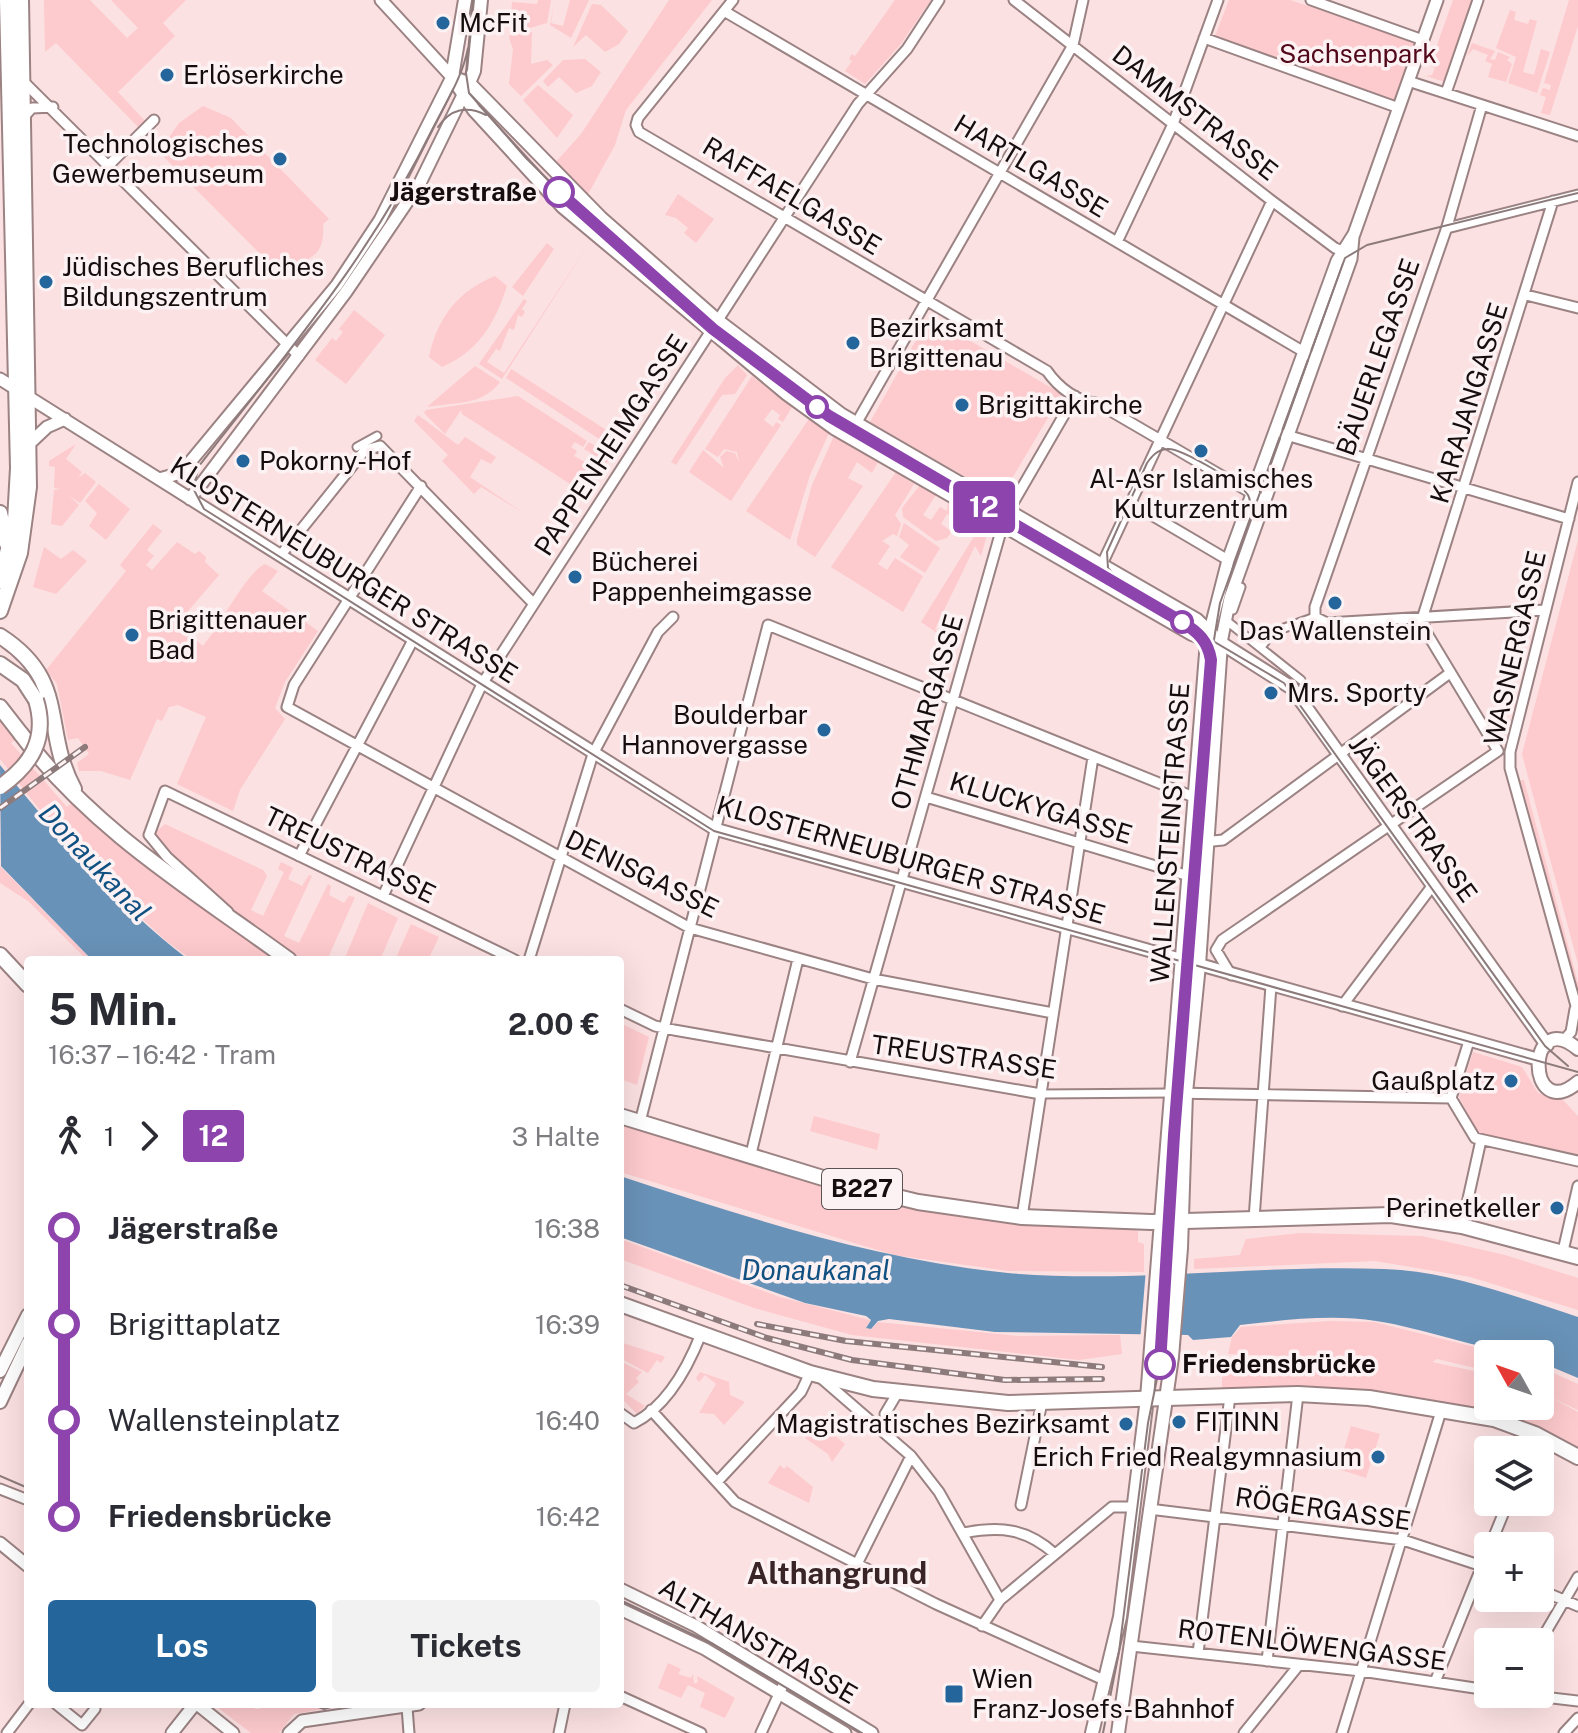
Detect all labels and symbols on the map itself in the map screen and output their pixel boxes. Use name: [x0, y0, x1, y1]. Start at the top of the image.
place label: McFit: [459, 7, 528, 38]
marker: McFit: [434, 14, 452, 32]
park label: Sachsenpark: [1279, 38, 1437, 69]
street label: DAMMSTRASSE: [1107, 39, 1284, 187]
place label: Erlöserkirche: [183, 59, 344, 90]
marker: Erlöserkirche: [158, 66, 176, 84]
street label: HARTLGASSE: [949, 107, 1114, 224]
place label: Technologisches Gewerbemuseum: [52, 128, 264, 189]
street label: RAFFAELGASSE: [697, 130, 887, 261]
marker: Technologisches Gewerbemuseum: [271, 150, 289, 168]
place label: Jägerstraße: [389, 176, 537, 207]
marker: Jägerstraße: [544, 177, 574, 207]
place label: Jüdisches Berufliches Bildungszentrum: [62, 251, 324, 312]
street label: BÄUERLEGASSE: [1329, 254, 1426, 459]
marker: Jüdisches Berufliches Bildungszentrum: [37, 273, 55, 291]
street label: KARAJANGASSE: [1423, 299, 1514, 507]
place label: Bezirksamt Brigittenau: [869, 312, 1004, 373]
street label: PAPPENHEIMGASSE: [527, 328, 694, 561]
marker: Bezirksamt Brigittenau: [844, 334, 862, 352]
place label: Brigittakirche: [978, 389, 1143, 420]
unlabelled marker: [806, 396, 828, 418]
marker: Brigittakirche: [953, 396, 971, 414]
marker: Al-Asr Islamisches Kulturzentrum: [1192, 442, 1210, 460]
place label: Pokorny-Hof: [259, 445, 411, 476]
street label: KLOSTERNEUBURGER STRASSE: [165, 450, 523, 689]
marker: Pokorny-Hof: [234, 452, 252, 470]
place label: Al-Asr Islamisches Kulturzentrum: [1089, 463, 1313, 524]
line badge: 12: [948, 481, 1020, 533]
place label: Bücherei Pappenheimgasse: [591, 546, 812, 607]
street label: WASNERGASSE: [1477, 548, 1552, 748]
marker: Bücherei Pappenheimgasse: [566, 568, 584, 586]
marker: Das Wallenstein: [1326, 594, 1344, 612]
place label: Brigittenauer Bad: [148, 604, 307, 665]
street label: OTHMARGASSE: [884, 611, 969, 813]
unlabelled marker: [1171, 611, 1193, 633]
place label: Das Wallenstein: [1239, 615, 1431, 646]
marker: Brigittenauer Bad: [123, 626, 141, 644]
place label: Mrs. Sporty: [1287, 677, 1427, 708]
street label: WALLENSTEINSTRASSE: [1144, 682, 1195, 984]
marker: Mrs. Sporty: [1262, 684, 1280, 702]
place label: Boulderbar Hannovergasse: [621, 699, 808, 760]
marker: Boulderbar Hannovergasse: [815, 721, 833, 739]
street label: JÄGERSTRASSE: [1343, 729, 1484, 908]
street label: KLUCKYGASSE: [946, 765, 1136, 850]
street label: KLOSTERNEUBURGER STRASSE: [713, 789, 1109, 930]
water label: Donaukanal: [33, 796, 158, 927]
street label: TREUSTRASSE: [260, 800, 441, 909]
street label: DENISGASSE: [561, 823, 724, 924]
street label: TREUSTRASSE: [870, 1028, 1059, 1085]
place label: Gaußplatz: [1371, 1065, 1495, 1096]
marker: Gaußplatz: [1502, 1072, 1520, 1090]
road number: B227: [822, 1169, 902, 1209]
place label: Perinetkeller: [1386, 1192, 1541, 1223]
marker: Perinetkeller: [1548, 1199, 1566, 1217]
water label: Donaukanal: [742, 1253, 890, 1286]
north arrow: [1474, 1340, 1554, 1420]
place label: Friedensbrücke: [1182, 1348, 1376, 1379]
marker: Friedensbrücke: [1145, 1349, 1175, 1379]
place label: FITINN: [1195, 1406, 1280, 1437]
place label: Magistratisches Bezirksamt: [776, 1408, 1110, 1439]
marker: FITINN: [1170, 1413, 1188, 1431]
marker: Magistratisches Bezirksamt: [1117, 1415, 1135, 1433]
place label: Erich Fried Realgymnasium: [1032, 1441, 1362, 1472]
marker: Erich Fried Realgymnasium: [1369, 1448, 1387, 1466]
street label: RÖGERGASSE: [1233, 1481, 1413, 1536]
district label: Althangrund: [747, 1555, 927, 1591]
street label: ALTHANSTRASSE: [654, 1571, 863, 1710]
street label: ROTENLÖWENGASSE: [1176, 1613, 1448, 1676]
place label: Wien Franz-Josefs-Bahnhof: [972, 1663, 1235, 1724]
marker: Wien Franz-Josefs-Bahnhof: [943, 1683, 965, 1705]

